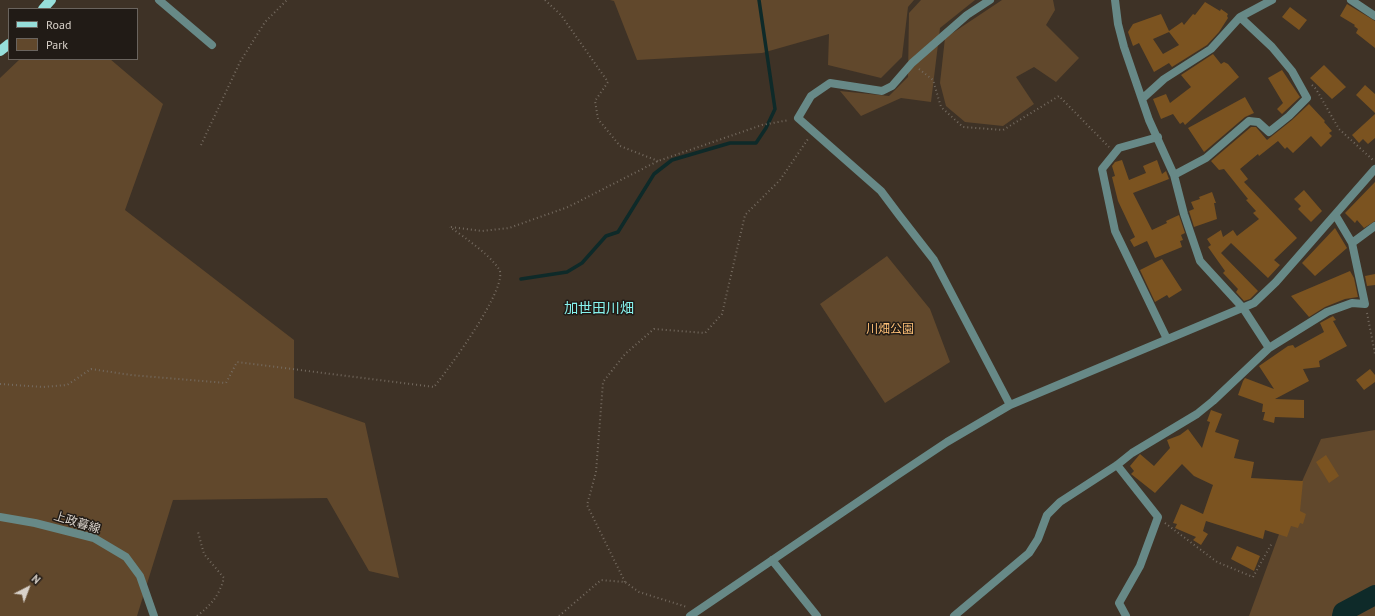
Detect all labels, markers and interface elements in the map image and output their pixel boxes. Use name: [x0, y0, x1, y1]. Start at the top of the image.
legend: [8, 8, 138, 60]
text: Road: [46, 17, 71, 32]
text: Park: [46, 37, 68, 52]
district label: 加世田川畑: [564, 301, 634, 317]
park label: 川畑公園: [866, 323, 914, 337]
street label: 上政暮線: [52, 509, 102, 537]
north arrow: [8, 568, 48, 608]
text: N: [29, 571, 43, 587]

